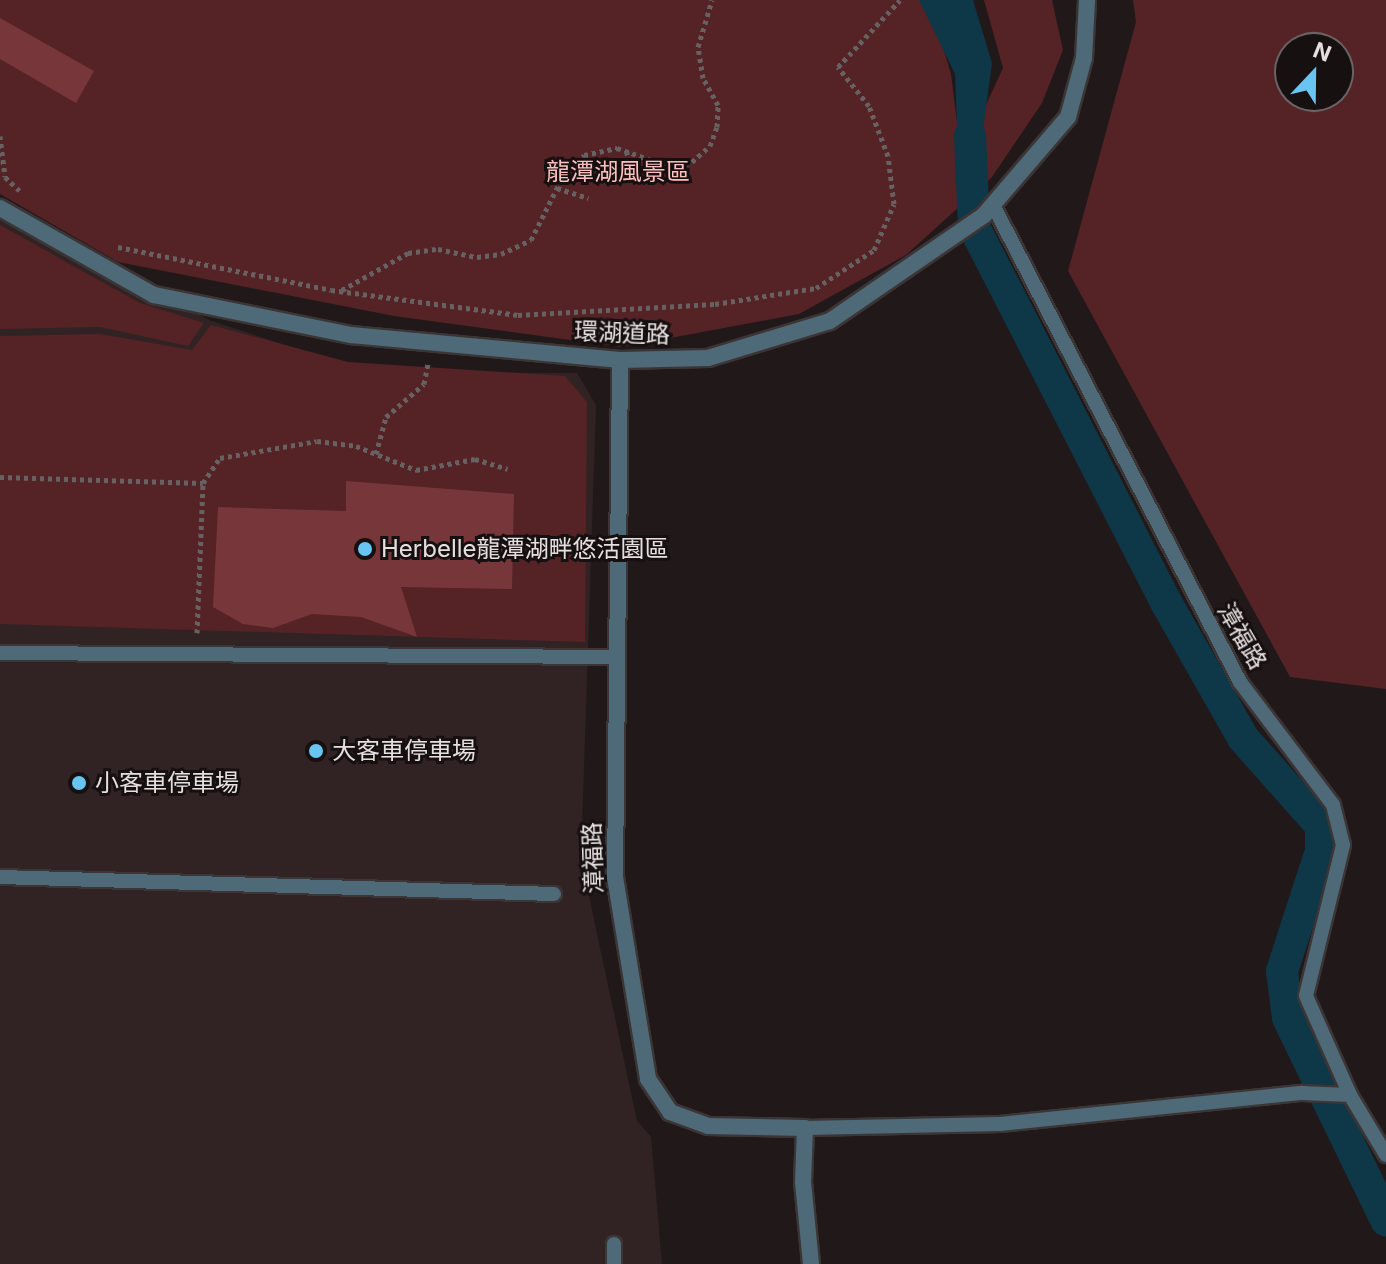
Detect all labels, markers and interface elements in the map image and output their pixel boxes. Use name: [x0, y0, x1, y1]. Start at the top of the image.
north arrow: [1274, 32, 1354, 112]
text: N: [1310, 36, 1335, 67]
park label: 龍潭湖風景區: [546, 158, 690, 186]
street label: 環湖道路: [574, 317, 670, 349]
place label: Herbelle龍潭湖畔悠活園區: [381, 535, 669, 563]
marker: Herbelle龍潭湖畔悠活園區: [356, 540, 374, 558]
street label: 漳福路: [1212, 598, 1272, 674]
place label: 大客車停車場: [332, 737, 476, 765]
marker: 大客車停車場: [307, 742, 325, 760]
place label: 小客車停車場: [95, 769, 239, 797]
marker: 小客車停車場: [70, 774, 88, 792]
street label: 漳福路: [577, 822, 609, 894]

